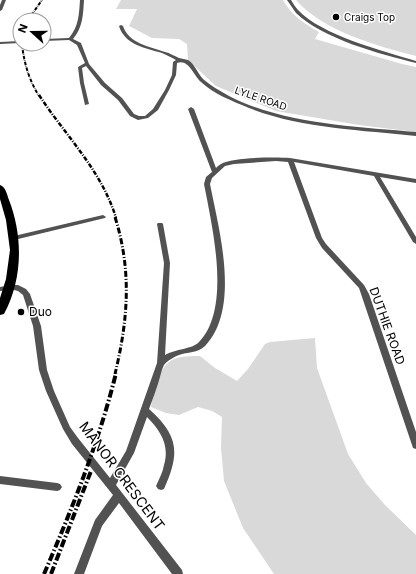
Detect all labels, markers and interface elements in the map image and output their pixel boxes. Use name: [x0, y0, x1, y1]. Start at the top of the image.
place label: Craigs Top: [344, 11, 395, 23]
north arrow: [12, 12, 52, 52]
marker: Craigs Top: [331, 12, 341, 22]
text: N: [15, 22, 31, 35]
street label: LYLE ROAD: [233, 83, 289, 113]
street label: DUTHIE ROAD: [366, 285, 408, 367]
place label: Duo: [29, 304, 52, 319]
marker: Duo: [16, 307, 26, 317]
street label: MANOR CRESCENT: [76, 418, 169, 533]

